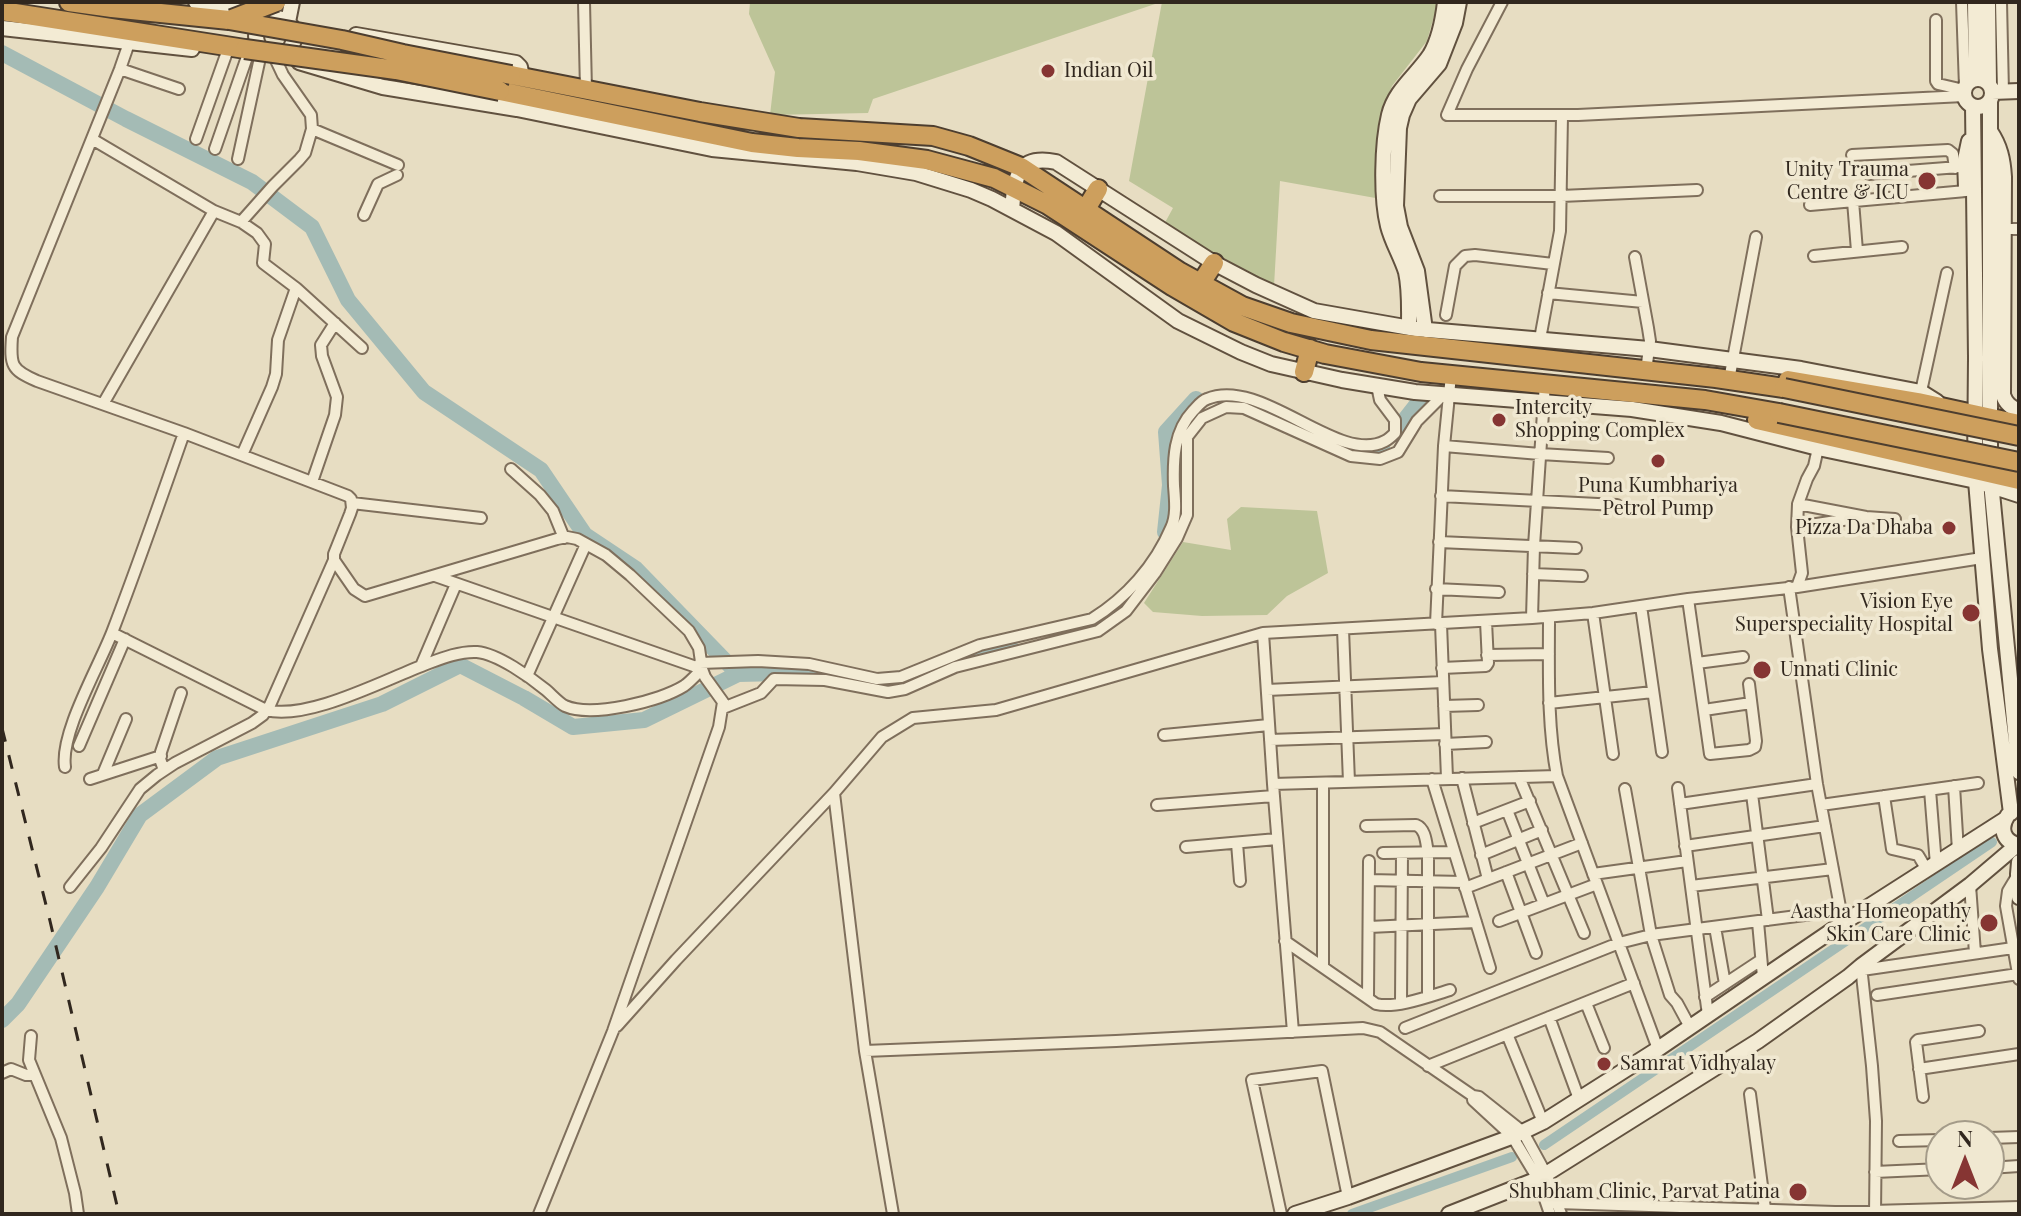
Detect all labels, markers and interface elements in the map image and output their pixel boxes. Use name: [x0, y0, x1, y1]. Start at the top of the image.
place label: Indian Oil: [1064, 59, 1153, 83]
marker: Indian Oil: [1039, 62, 1057, 80]
place label: Unity Trauma Centre & ICU: [1785, 158, 1909, 205]
marker: Unity Trauma Centre & ICU: [1916, 170, 1938, 192]
place label: Intercity Shopping Complex: [1515, 396, 1685, 443]
marker: Intercity Shopping Complex: [1490, 411, 1508, 429]
marker: Puna Kumbhariya Petrol Pump: [1649, 452, 1667, 470]
place label: Puna Kumbhariya Petrol Pump: [1578, 474, 1738, 521]
place label: Pizza Da Dhaba: [1795, 516, 1933, 540]
marker: Pizza Da Dhaba: [1940, 519, 1958, 537]
place label: Vision Eye Superspeciality Hospital: [1735, 590, 1953, 637]
marker: Vision Eye Superspeciality Hospital: [1960, 602, 1982, 624]
place label: Unnati Clinic: [1780, 658, 1898, 682]
marker: Unnati Clinic: [1751, 659, 1773, 681]
place label: Aastha Homeopathy Skin Care Clinic: [1791, 900, 1971, 947]
marker: Aastha Homeopathy Skin Care Clinic: [1978, 912, 2000, 934]
place label: Samrat Vidhyalay: [1620, 1052, 1776, 1076]
marker: Samrat Vidhyalay: [1595, 1055, 1613, 1073]
north arrow: [1925, 1120, 2005, 1200]
text: N: [1957, 1123, 1973, 1153]
place label: Shubham Clinic, Parvat Patina: [1509, 1180, 1780, 1204]
marker: Shubham Clinic, Parvat Patina: [1787, 1181, 1809, 1203]

